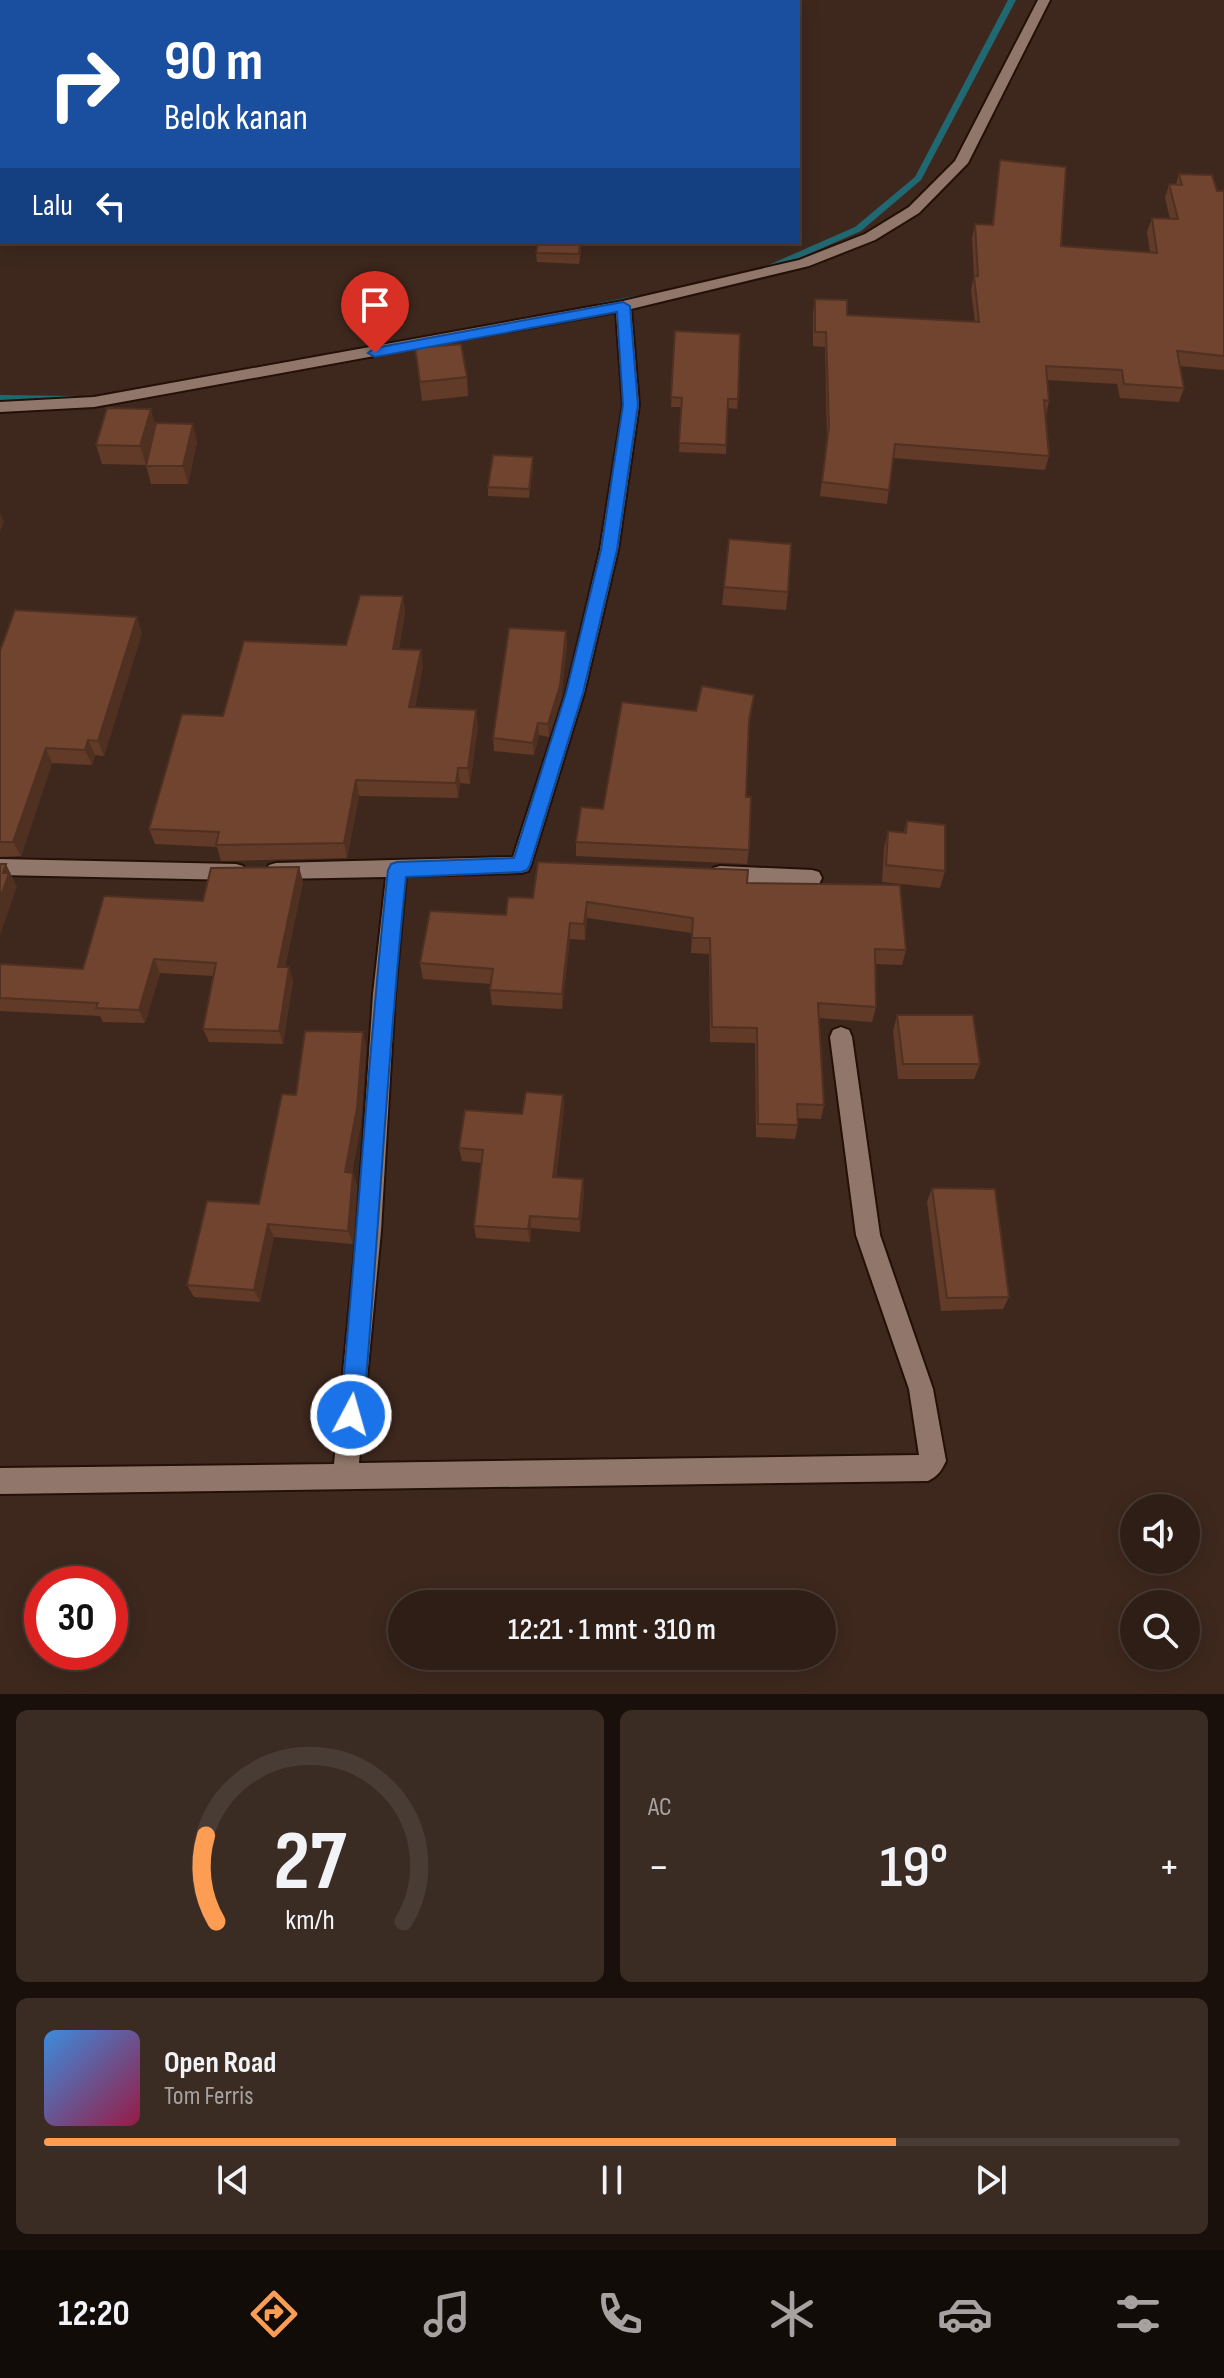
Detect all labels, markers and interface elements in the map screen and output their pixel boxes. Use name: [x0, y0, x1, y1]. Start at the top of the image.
text: 90 m: [164, 29, 263, 96]
icon: right: [32, 32, 136, 136]
text: Belok kanan: [164, 97, 308, 140]
icon: left: [89, 184, 133, 228]
text: Lalu: [32, 188, 73, 224]
pin: [341, 271, 409, 353]
icon: arrive: [353, 283, 397, 327]
position arrow: [309, 1373, 393, 1457]
map controls: [1120, 1494, 1200, 1670]
button: sound: [1120, 1494, 1200, 1574]
speed limit sign: 30: [24, 1566, 128, 1670]
button: search: [1120, 1590, 1200, 1670]
text: 12:21 · 1 mnt · 310 m: [508, 1612, 716, 1648]
text: AC: [648, 1792, 672, 1823]
text: 27: [274, 1813, 347, 1913]
text: 19°: [880, 1832, 948, 1904]
text: −: [648, 1841, 670, 1894]
text: +: [1158, 1841, 1180, 1894]
text: km/h: [285, 1903, 335, 1938]
text: Open Road: [164, 2045, 276, 2081]
text: Tom Ferris: [164, 2081, 254, 2112]
icon: previous: [211, 2158, 255, 2202]
icon: pause: [590, 2158, 634, 2202]
icon: next: [969, 2158, 1013, 2202]
icon: directions: [246, 2286, 302, 2342]
icon: music: [419, 2286, 475, 2342]
icon: phone: [592, 2286, 648, 2342]
icon: climate: [764, 2286, 820, 2342]
icon: car: [937, 2286, 993, 2342]
icon: filters: [1110, 2286, 1166, 2342]
text: 12:20: [58, 2293, 130, 2336]

